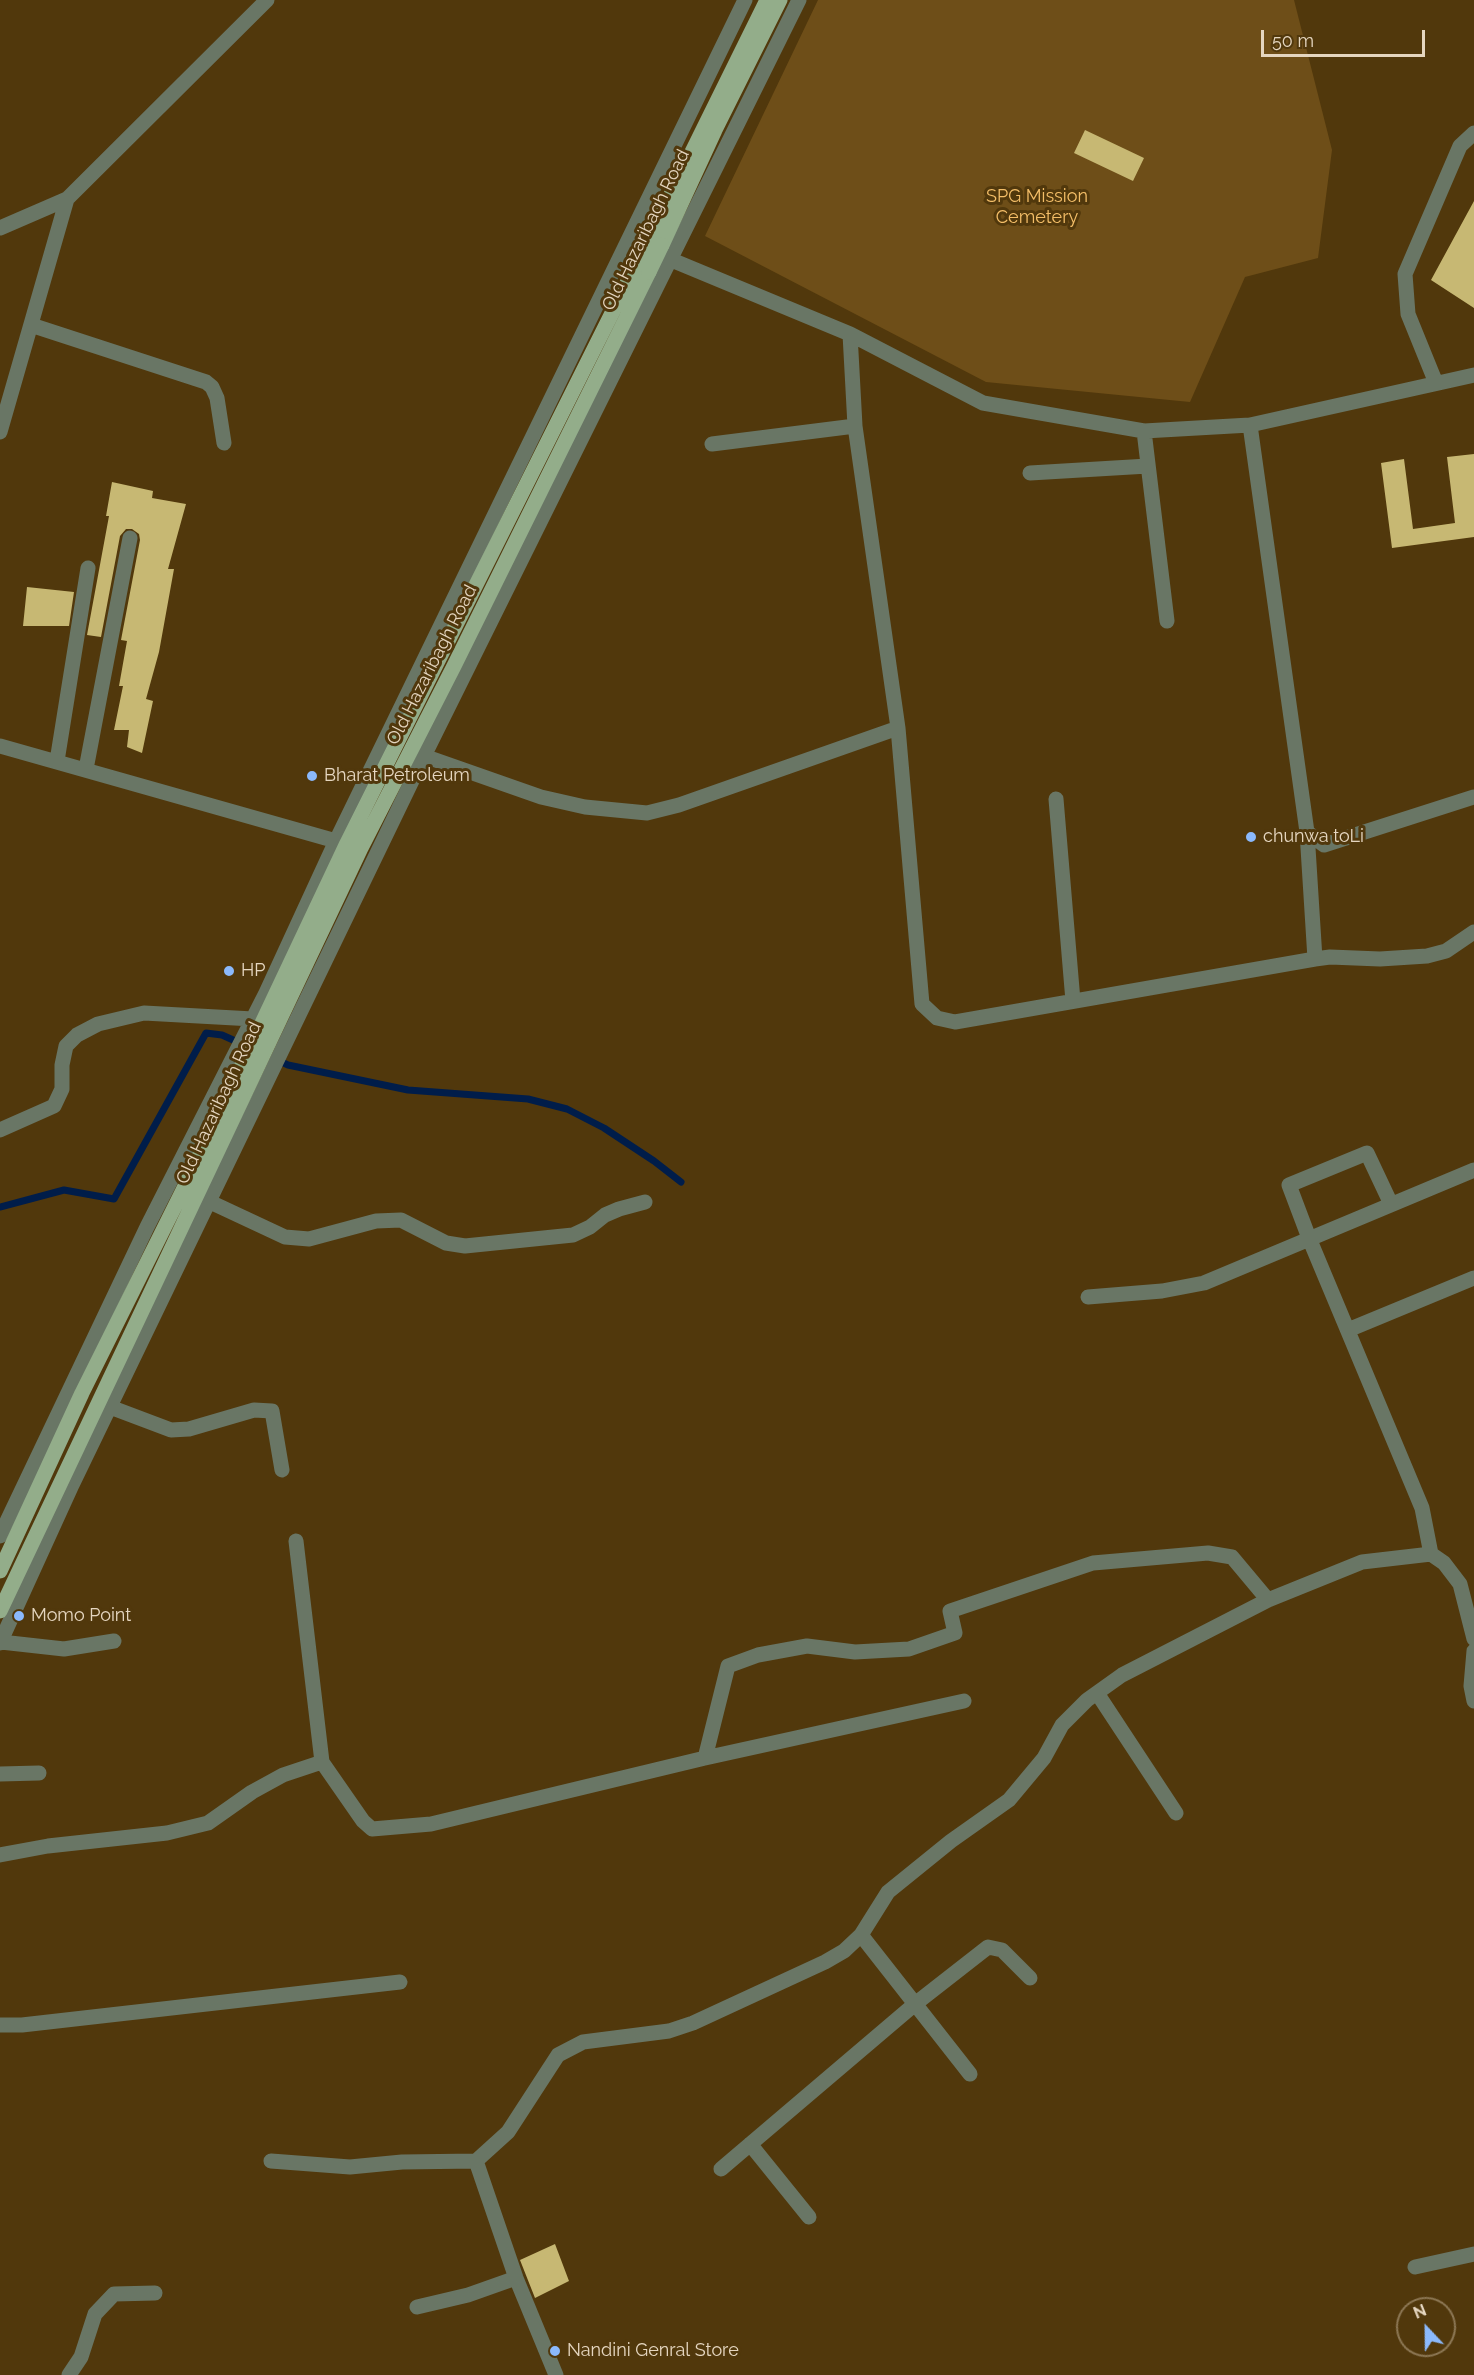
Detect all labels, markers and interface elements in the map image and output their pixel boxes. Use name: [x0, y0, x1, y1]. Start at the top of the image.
scale bar: [1264, 18, 1428, 56]
text: 50 m: [1272, 30, 1314, 51]
street label: Old Hazaribagh Road: [598, 146, 694, 314]
park label: SPG Mission Cemetery: [986, 186, 1088, 228]
street label: Old Hazaribagh Road: [382, 582, 482, 748]
place label: Bharat Petroleum: [324, 765, 470, 787]
marker: Bharat Petroleum: [305, 769, 319, 783]
place label: chunwa toLi: [1263, 826, 1364, 848]
marker: chunwa toLi: [1244, 830, 1258, 844]
place label: HP: [241, 960, 265, 982]
marker: HP: [222, 964, 236, 978]
street label: Old Hazaribagh Road: [172, 1018, 266, 1188]
place label: Momo Point: [31, 1605, 131, 1627]
marker: Momo Point: [12, 1609, 26, 1623]
north arrow: [1396, 2297, 1456, 2357]
text: N: [1411, 2301, 1429, 2323]
place label: Nandini Genral Store: [567, 2340, 739, 2362]
marker: Nandini Genral Store: [548, 2344, 562, 2358]

